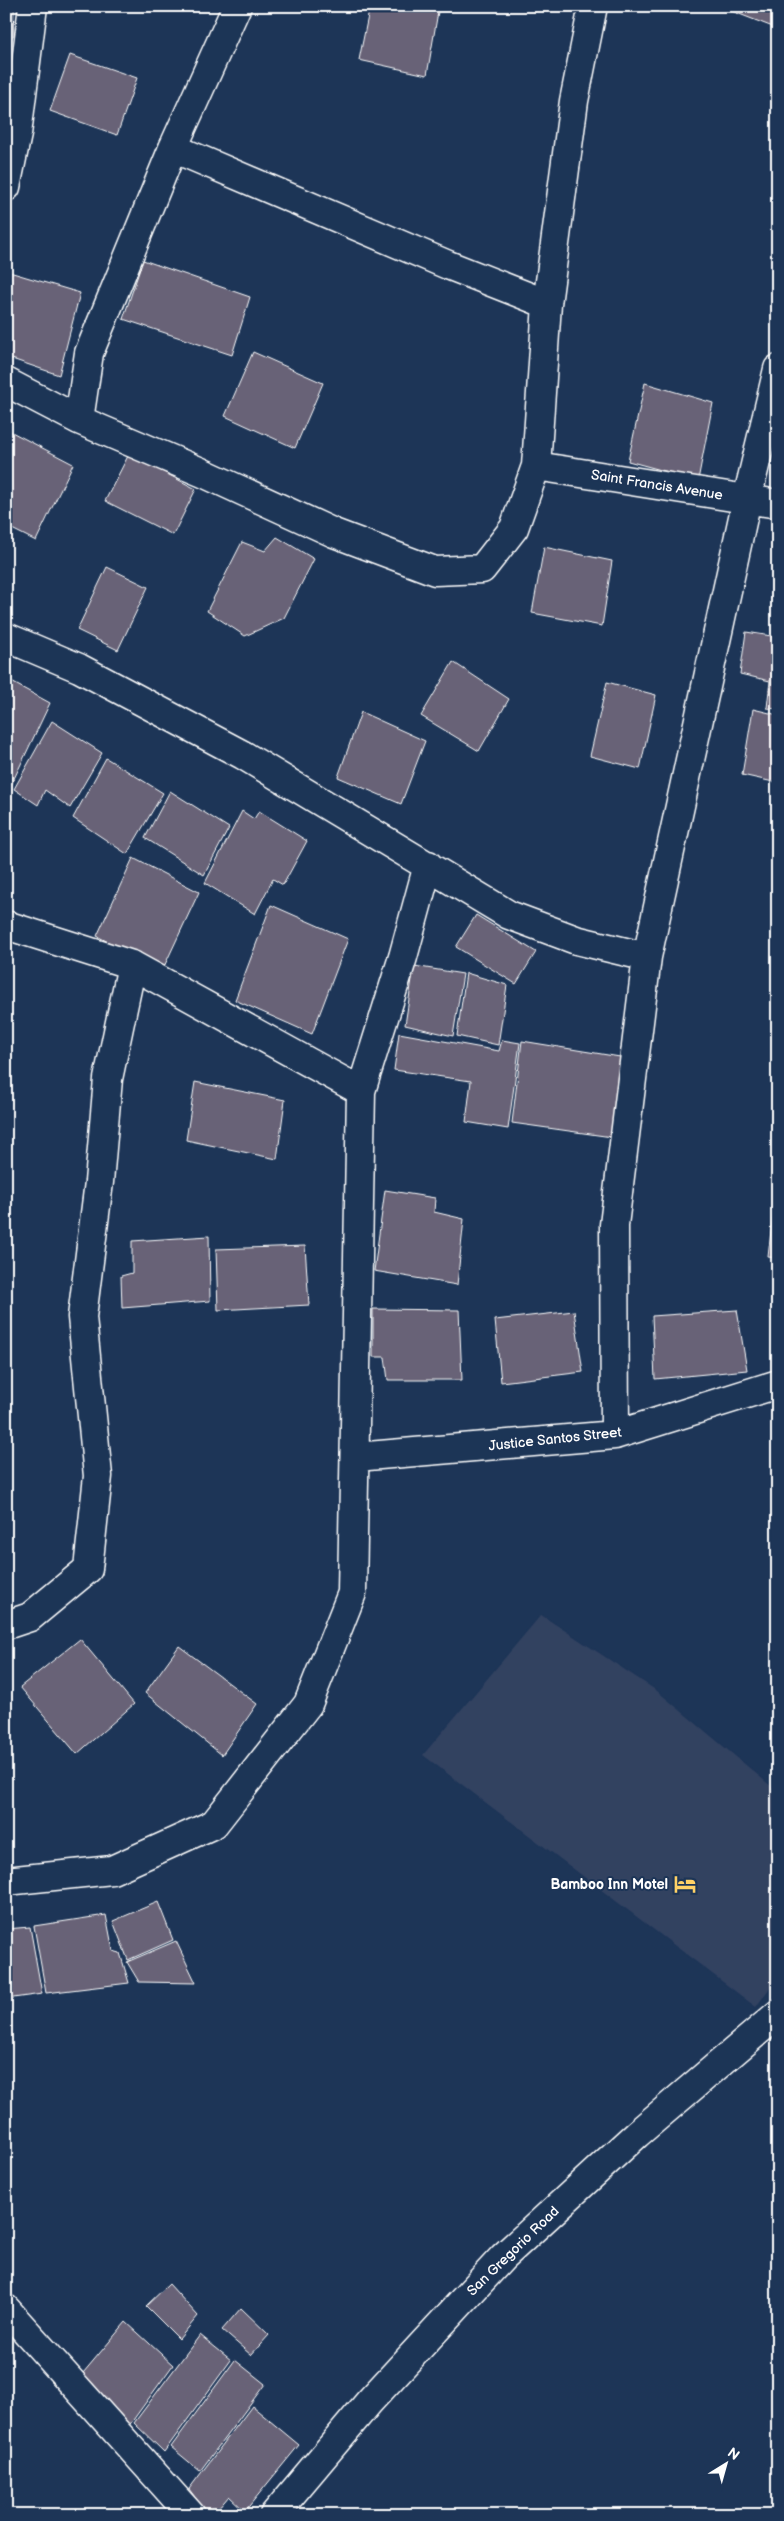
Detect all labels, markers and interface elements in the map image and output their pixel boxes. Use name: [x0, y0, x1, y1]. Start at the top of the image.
street label: Saint Francis Avenue: [590, 466, 724, 504]
street label: Justice Santos Street: [488, 1423, 623, 1454]
hotel icon: Bamboo Inn Motel: [672, 1871, 698, 1897]
place label: Bamboo Inn Motel: [550, 1876, 668, 1893]
street label: San Gregorio Road: [463, 2203, 563, 2299]
north arrow: [702, 2438, 752, 2488]
text: N: [724, 2444, 743, 2464]

